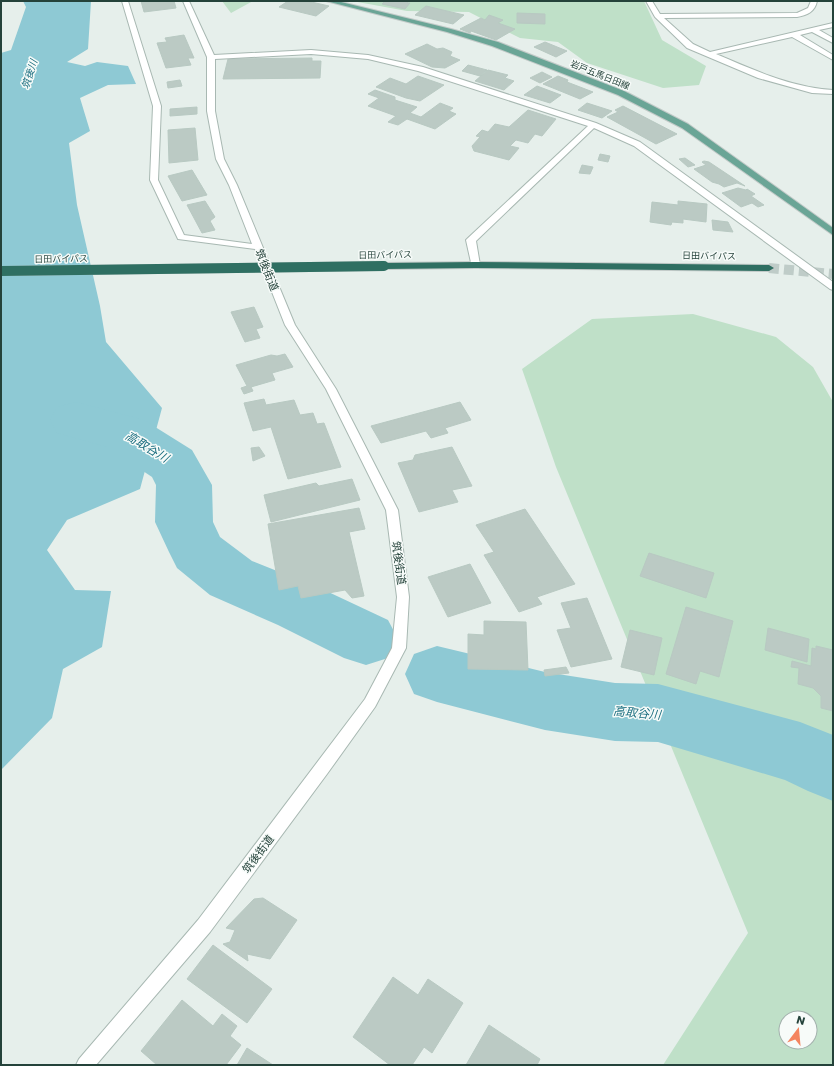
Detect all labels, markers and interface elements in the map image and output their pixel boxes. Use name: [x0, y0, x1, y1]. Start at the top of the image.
water label: 筑後川: [18, 57, 42, 91]
street label: 岩戸五馬日田線: [569, 58, 632, 93]
street label: 筑後街道: [251, 247, 283, 293]
street label: 日田バイパス: [358, 249, 412, 261]
street label: 日田バイパス: [682, 250, 736, 262]
street label: 日田バイパス: [34, 253, 88, 265]
water label: 高取谷川: [122, 427, 174, 467]
street label: 筑後街道: [388, 540, 410, 586]
water label: 高取谷川: [612, 702, 664, 723]
street label: 筑後街道: [238, 832, 278, 876]
north arrow: [778, 1010, 818, 1050]
text: N: [795, 1012, 807, 1029]

